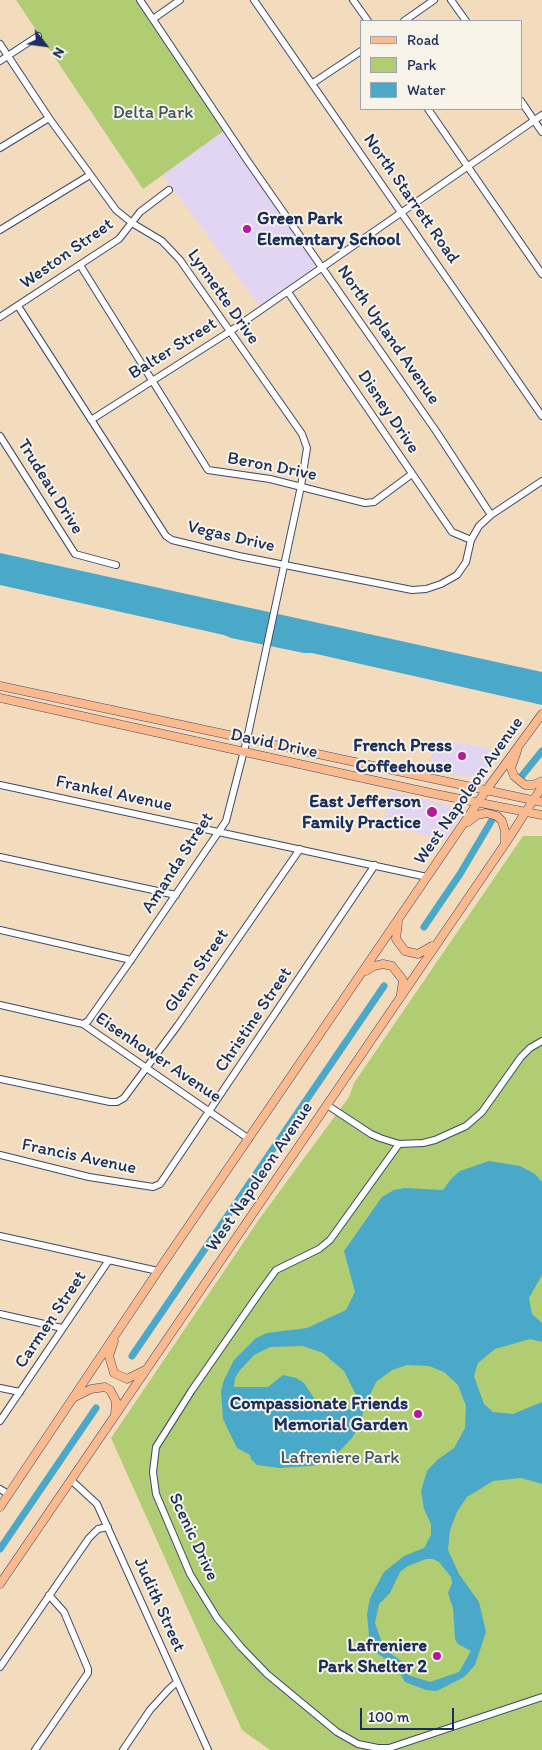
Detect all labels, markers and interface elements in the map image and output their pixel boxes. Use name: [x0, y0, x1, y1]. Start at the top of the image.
north arrow: [20, 20, 70, 70]
legend: [360, 20, 522, 110]
text: Road: [407, 31, 439, 49]
text: N: [49, 44, 68, 61]
text: Park: [407, 56, 437, 74]
text: Water: [407, 81, 445, 99]
park label: Delta Park: [113, 102, 193, 124]
street label: North Starrett Road: [358, 130, 464, 268]
place label: Green Park Elementary School: [257, 208, 401, 250]
street label: Weston Street: [16, 214, 118, 294]
marker: Green Park Elementary School: [241, 223, 253, 235]
street label: Lynnette Drive: [182, 245, 264, 349]
street label: North Upland Avenue: [332, 261, 444, 409]
street label: Balter Street: [125, 313, 221, 385]
street label: Disney Drive: [352, 366, 424, 458]
street label: Trudeau Drive: [12, 435, 88, 539]
street label: Beron Drive: [225, 448, 319, 486]
street label: Vegas Drive: [185, 516, 277, 558]
street label: West Napoleon Avenue: [410, 713, 528, 869]
street label: David Drive: [229, 724, 319, 764]
place label: French Press Coffeehouse: [353, 735, 452, 778]
marker: French Press Coffeehouse: [456, 750, 468, 762]
street label: Frankel Avenue: [54, 771, 174, 817]
place label: East Jefferson Family Practice: [302, 791, 421, 834]
marker: East Jefferson Family Practice: [425, 805, 439, 819]
street label: Amanda Street: [137, 809, 219, 917]
street label: Glenn Street: [160, 925, 234, 1017]
street label: Christine Street: [211, 963, 297, 1077]
street label: Eisenhower Avenue: [91, 1008, 225, 1108]
street label: West Napoleon Avenue: [202, 1098, 318, 1256]
street label: Francis Avenue: [20, 1134, 138, 1180]
street label: Carmen Street: [10, 1267, 92, 1373]
place label: Compassionate Friends Memorial Garden: [230, 1393, 408, 1436]
marker: Compassionate Friends Memorial Garden: [412, 1408, 424, 1420]
park label: Lafreniere Park: [281, 1447, 399, 1469]
street label: Scenic Drive: [163, 1490, 223, 1584]
street label: Judith Street: [129, 1554, 189, 1656]
place label: Lafreniere Park Shelter 2: [318, 1635, 427, 1678]
marker: Lafreniere Park Shelter 2: [431, 1650, 443, 1662]
scale bar: [362, 1698, 456, 1730]
text: 100 m: [368, 1708, 409, 1726]

